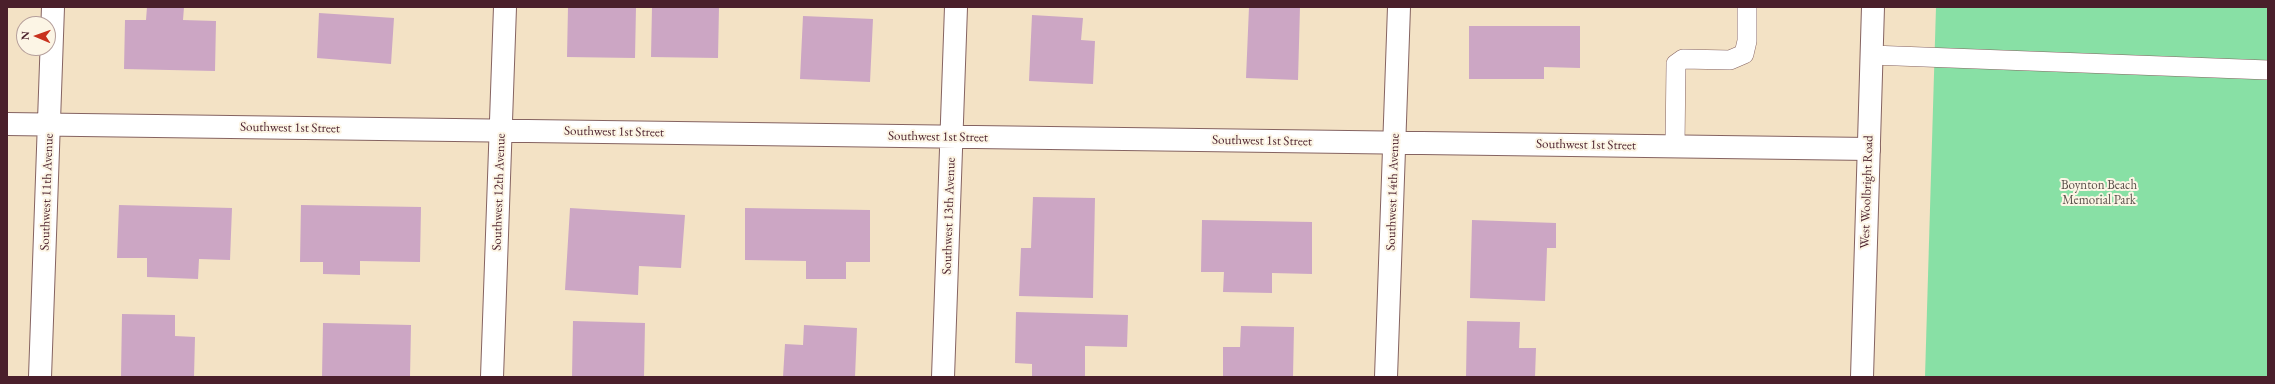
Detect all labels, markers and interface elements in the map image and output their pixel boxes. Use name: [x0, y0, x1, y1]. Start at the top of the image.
north arrow: [16, 16, 56, 56]
text: N: [18, 31, 32, 40]
street label: Southwest 1st Street: [240, 119, 340, 137]
street label: Southwest 1st Street: [564, 123, 664, 141]
street label: Southwest 1st Street: [888, 128, 988, 146]
street label: Southwest 1st Street: [1212, 132, 1312, 150]
street label: Southwest 11th Avenue: [37, 133, 57, 251]
street label: Southwest 12th Avenue: [489, 133, 509, 251]
street label: Southwest 14th Avenue: [1383, 133, 1403, 251]
street label: West Woolbright Road: [1857, 135, 1877, 249]
street label: Southwest 1st Street: [1536, 136, 1636, 154]
street label: Southwest 13th Avenue: [939, 157, 959, 275]
park label: Boynton Beach Memorial Park: [2061, 177, 2137, 208]

